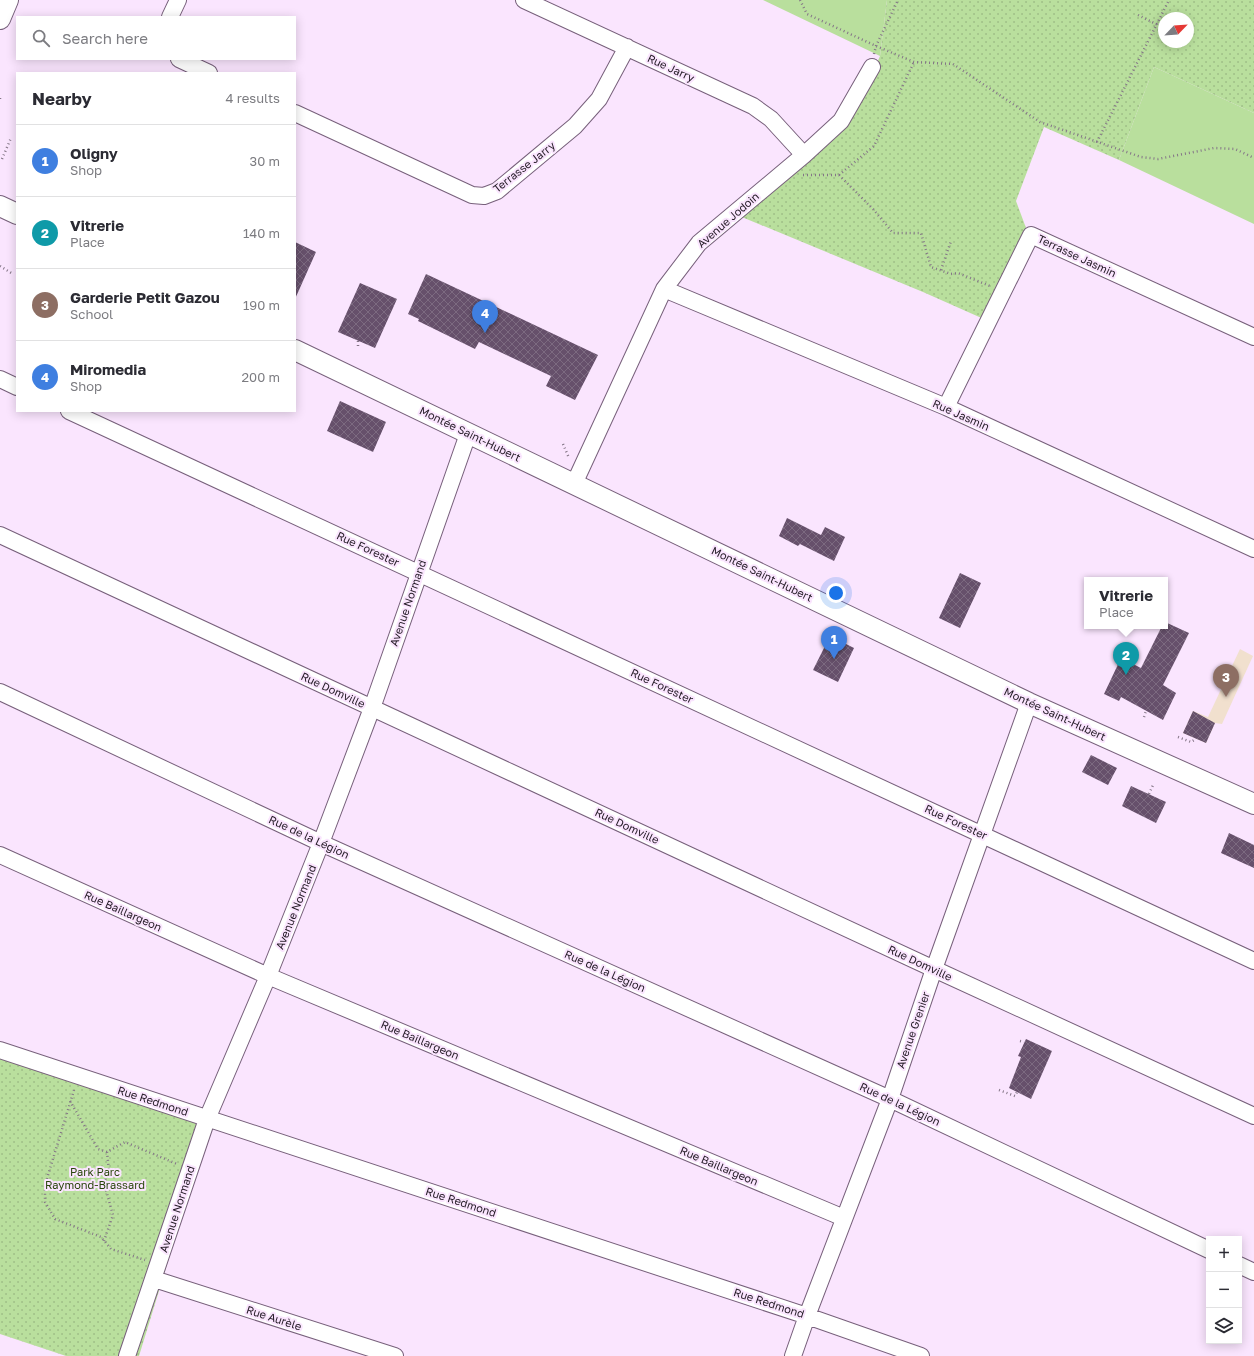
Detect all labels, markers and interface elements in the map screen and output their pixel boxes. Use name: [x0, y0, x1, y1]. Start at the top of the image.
north arrow: [1158, 12, 1194, 48]
search box: [16, 16, 296, 60]
icon: search: [30, 27, 52, 49]
text: Search here: [62, 29, 148, 47]
street label: Rue Jarry: [646, 51, 697, 84]
text: Nearby: [32, 88, 92, 109]
text: 4 results: [226, 90, 280, 106]
street label: Terrasse Jarry: [490, 138, 557, 195]
text: Oligny: [70, 144, 118, 162]
text: 1: [42, 153, 48, 169]
text: 30 m: [250, 153, 280, 169]
text: Shop: [70, 162, 102, 178]
street label: Avenue Jodoin: [694, 189, 761, 250]
text: Vitrerie: [70, 216, 124, 234]
text: 2: [41, 225, 49, 241]
text: 140 m: [243, 225, 280, 241]
street label: Terrasse Jasmin: [1036, 232, 1119, 279]
text: Place: [70, 234, 105, 250]
text: Garderie Petit Gazou: [70, 288, 220, 306]
text: 3: [41, 297, 49, 313]
text: 190 m: [243, 297, 280, 313]
pin: 4: [472, 300, 498, 333]
text: School: [70, 306, 113, 322]
text: Miromedia: [70, 360, 146, 378]
text: 4: [41, 369, 49, 385]
text: 200 m: [242, 369, 280, 385]
text: Shop: [70, 378, 102, 394]
street label: Rue Jasmin: [931, 396, 992, 433]
street label: Montée Saint-Hubert: [418, 403, 523, 464]
street label: Rue Forester: [335, 528, 402, 569]
street label: Montée Saint-Hubert: [710, 543, 815, 604]
street label: Avenue Normand: [387, 558, 428, 648]
popup: [1084, 577, 1168, 629]
your location: [826, 583, 846, 603]
text: Vitrerie: [1099, 586, 1153, 604]
text: Place: [1099, 604, 1134, 620]
pin: 1: [821, 626, 847, 659]
pin: 2: [1113, 642, 1139, 675]
pin: 3: [1213, 664, 1239, 697]
street label: Rue Forester: [629, 665, 696, 706]
street label: Rue Domville: [299, 669, 367, 710]
street label: Montée Saint-Hubert: [1002, 684, 1108, 743]
street label: Rue Forester: [923, 801, 990, 842]
street label: Rue Domville: [593, 805, 661, 846]
street label: Rue de la Légion: [267, 812, 351, 861]
street label: Avenue Normand: [273, 863, 318, 951]
street label: Rue Baillargeon: [82, 888, 164, 933]
street label: Rue Domville: [886, 942, 954, 983]
street label: Rue de la Légion: [563, 947, 648, 994]
street label: Avenue Grenier: [893, 989, 932, 1070]
street label: Rue Baillargeon: [379, 1017, 461, 1062]
street label: Rue de la Légion: [858, 1079, 942, 1128]
street label: Rue Redmond: [116, 1083, 190, 1118]
street label: Rue Baillargeon: [678, 1143, 760, 1188]
street label: Avenue Normand: [156, 1164, 197, 1254]
park label: Park Parc Raymond-Brassard: [45, 1165, 145, 1191]
street label: Rue Redmond: [424, 1184, 498, 1219]
map controls: [1206, 1236, 1242, 1344]
button: +: [1206, 1236, 1242, 1272]
button: −: [1206, 1272, 1242, 1308]
street label: Rue Redmond: [732, 1285, 806, 1320]
street label: Rue Aurèle: [245, 1303, 303, 1333]
button: layers: [1206, 1308, 1242, 1344]

